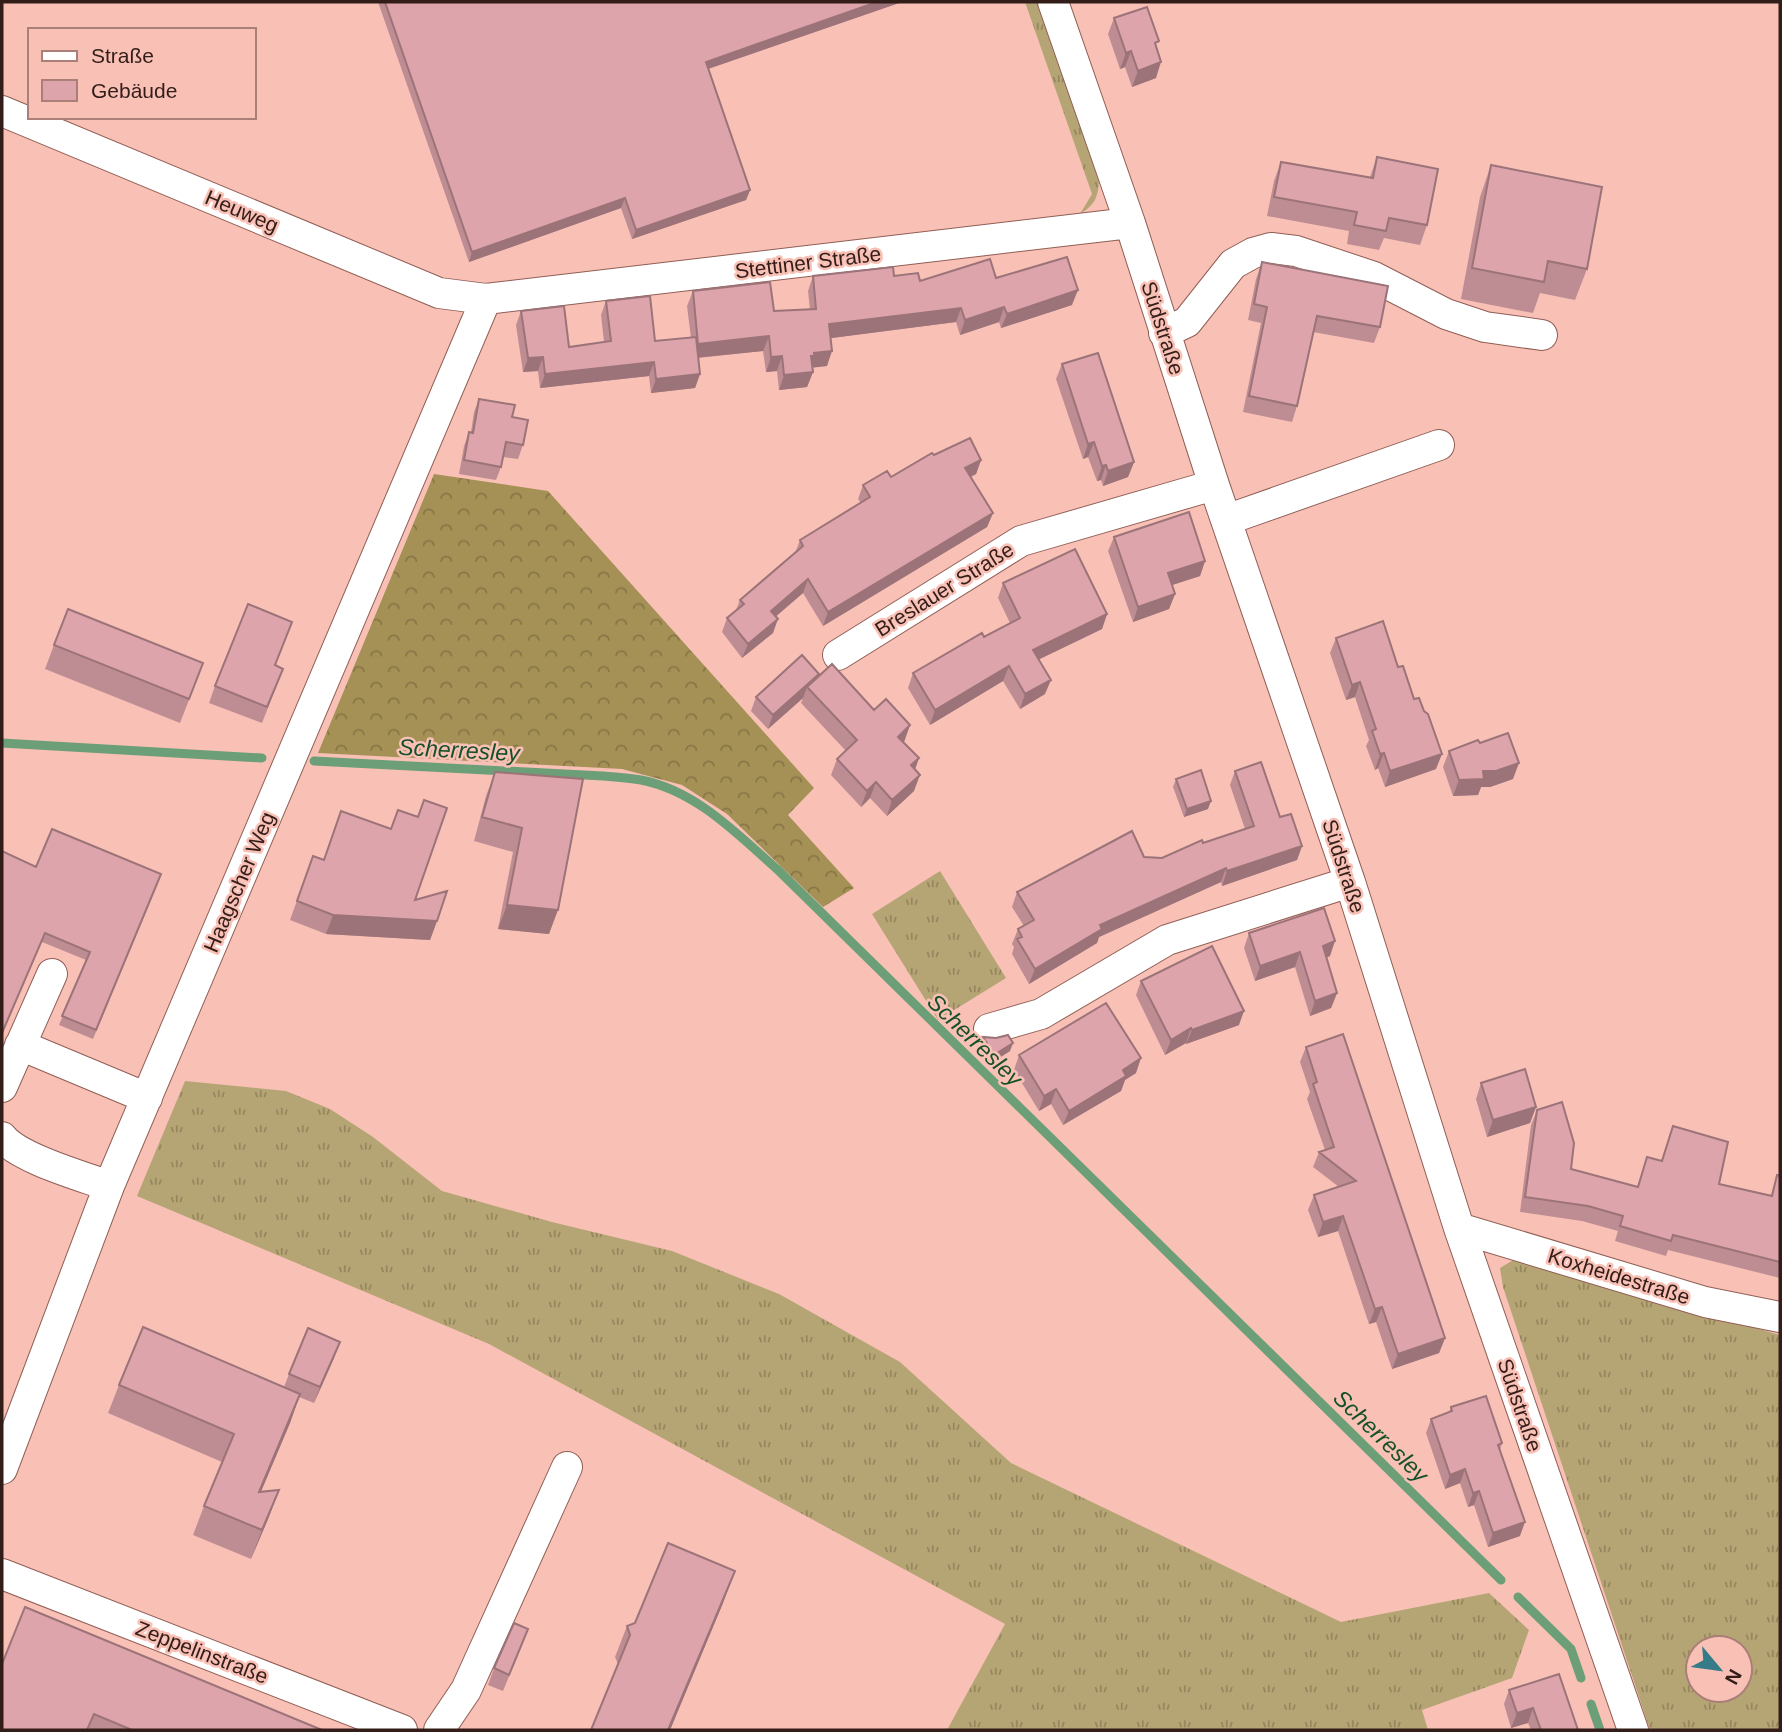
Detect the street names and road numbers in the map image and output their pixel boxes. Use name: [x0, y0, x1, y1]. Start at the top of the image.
street label: Heuweg: [202, 185, 282, 237]
street label: Stettiner Straße: [734, 242, 882, 282]
street label: Südstraße: [1137, 278, 1189, 378]
street label: Breslauer Straße: [871, 537, 1017, 641]
street label: Haagscher Weg: [199, 808, 279, 956]
street label: Südstraße: [1318, 816, 1370, 916]
street label: Koxheidestraße: [1545, 1243, 1693, 1309]
street label: Südstraße: [1493, 1355, 1547, 1455]
street label: Zeppelinstraße: [132, 1616, 272, 1688]

